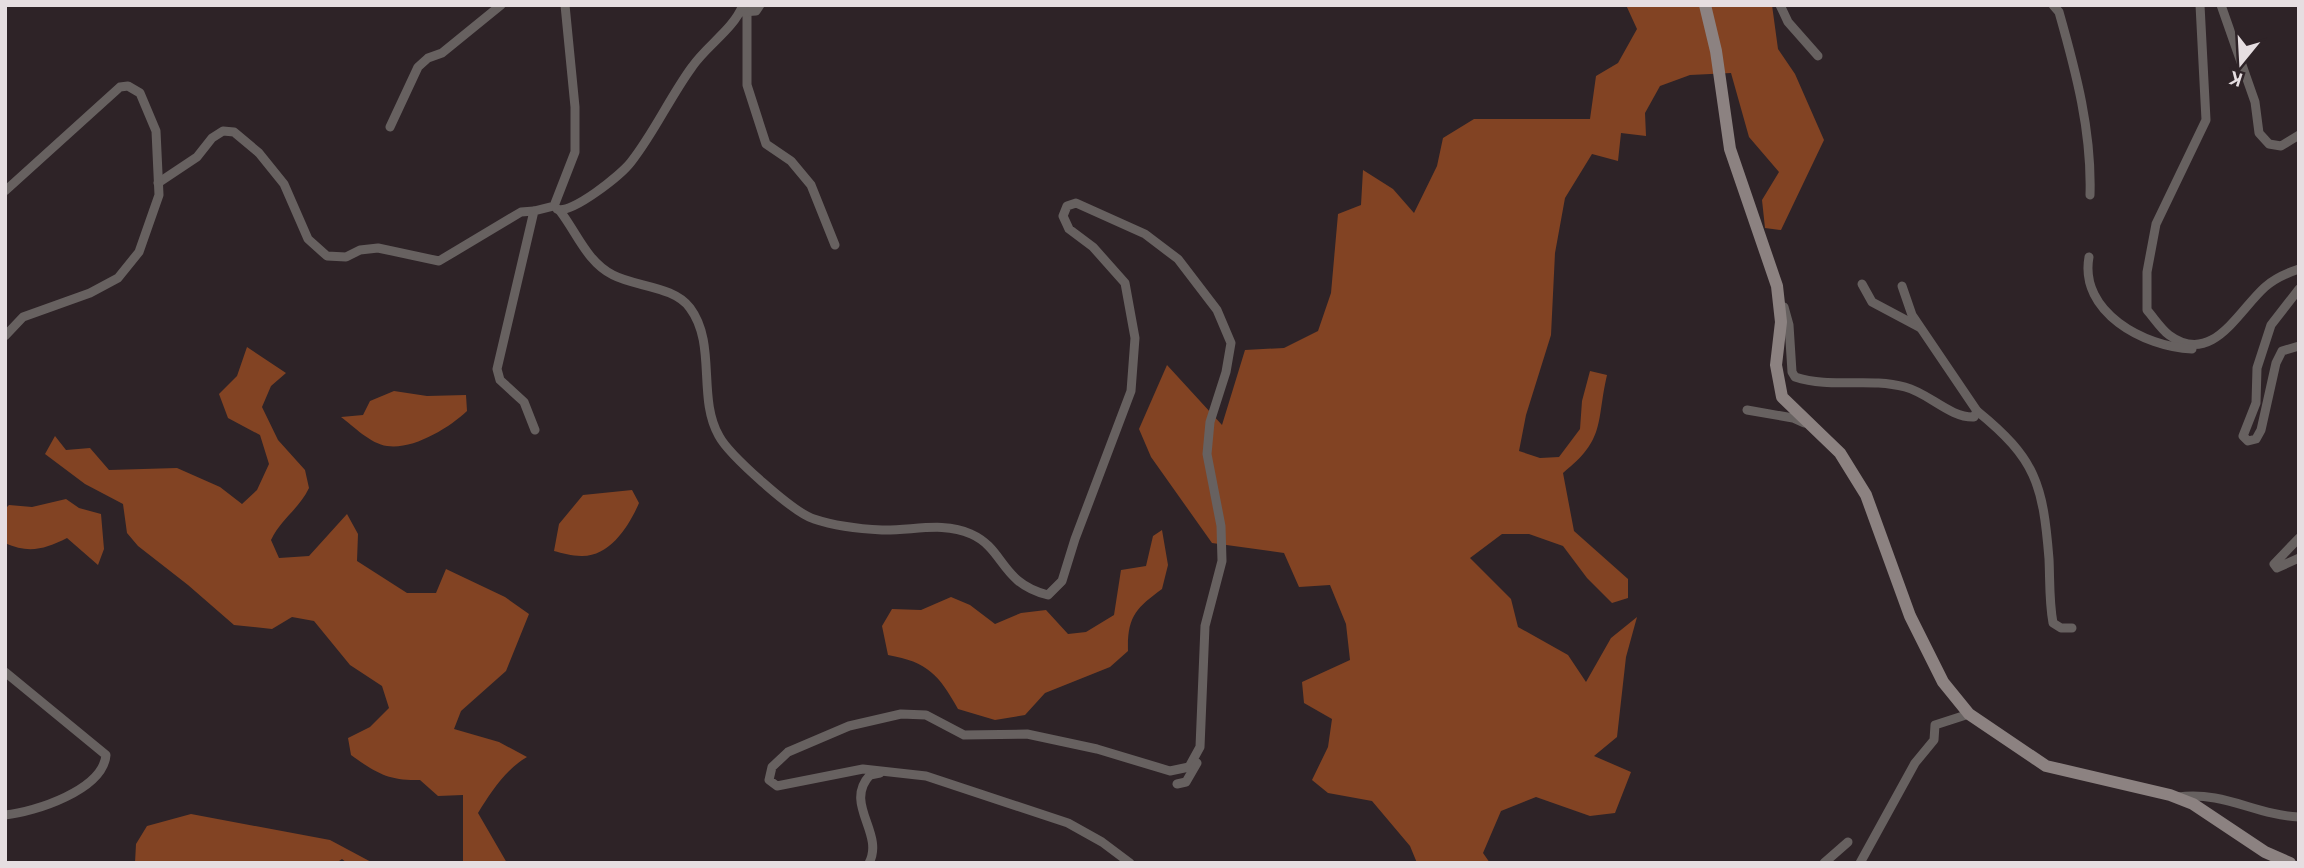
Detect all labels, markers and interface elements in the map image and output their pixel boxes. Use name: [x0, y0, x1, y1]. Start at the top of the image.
north arrow: [2206, 28, 2276, 98]
text: K: [2226, 65, 2246, 92]

